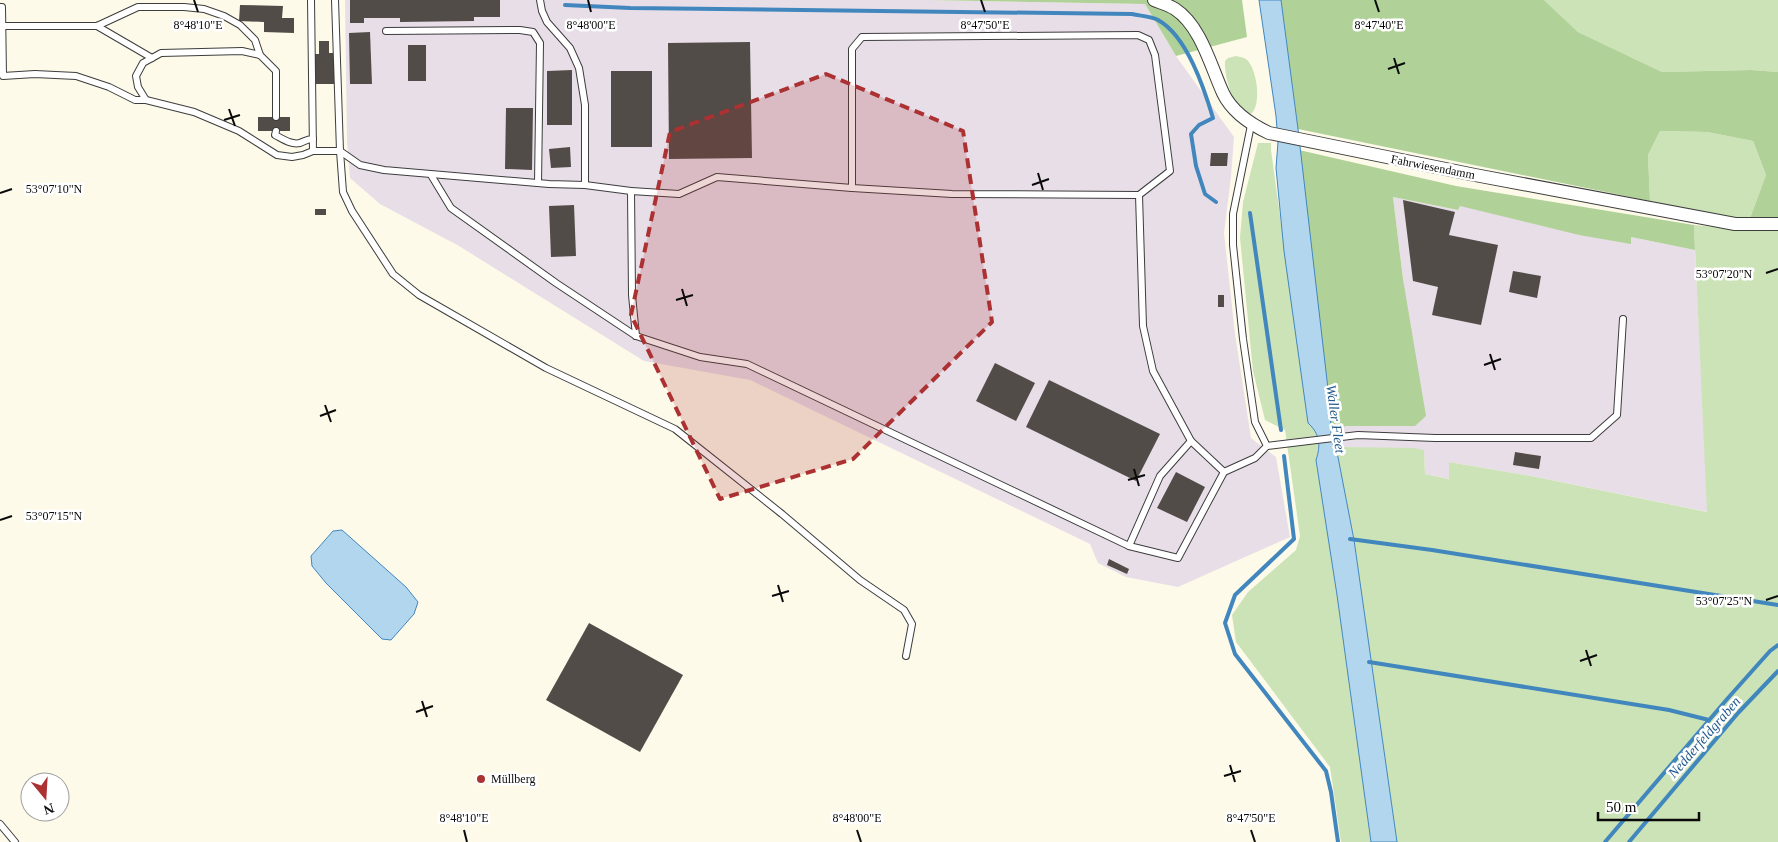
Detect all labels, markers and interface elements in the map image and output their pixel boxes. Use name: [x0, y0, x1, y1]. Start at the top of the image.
text: 8°48'10"E: [173, 18, 223, 32]
text: 8°48'00"E: [566, 18, 616, 32]
text: 8°47'50"E: [960, 18, 1010, 32]
text: 8°47'40"E: [1354, 18, 1404, 32]
street label: Fahrwiesendamm: [1390, 152, 1477, 182]
text: 53°07'10"N: [26, 182, 83, 196]
text: 53°07'20"N: [1696, 267, 1753, 281]
water label: Waller Fleet: [1323, 384, 1348, 455]
text: 53°07'15"N: [26, 509, 83, 523]
text: 53°07'25"N: [1696, 594, 1753, 608]
water label: Nedderfeldgraben: [1665, 694, 1743, 781]
north arrow: [20, 772, 70, 822]
place label: Müllberg: [491, 772, 535, 786]
marker: Müllberg: [475, 773, 487, 785]
scale bar: [1598, 790, 1699, 822]
text: 50 m: [1606, 799, 1637, 815]
text: N: [42, 800, 56, 818]
text: 8°48'10"E: [439, 811, 489, 825]
text: 8°48'00"E: [832, 811, 882, 825]
text: 8°47'50"E: [1226, 811, 1276, 825]

